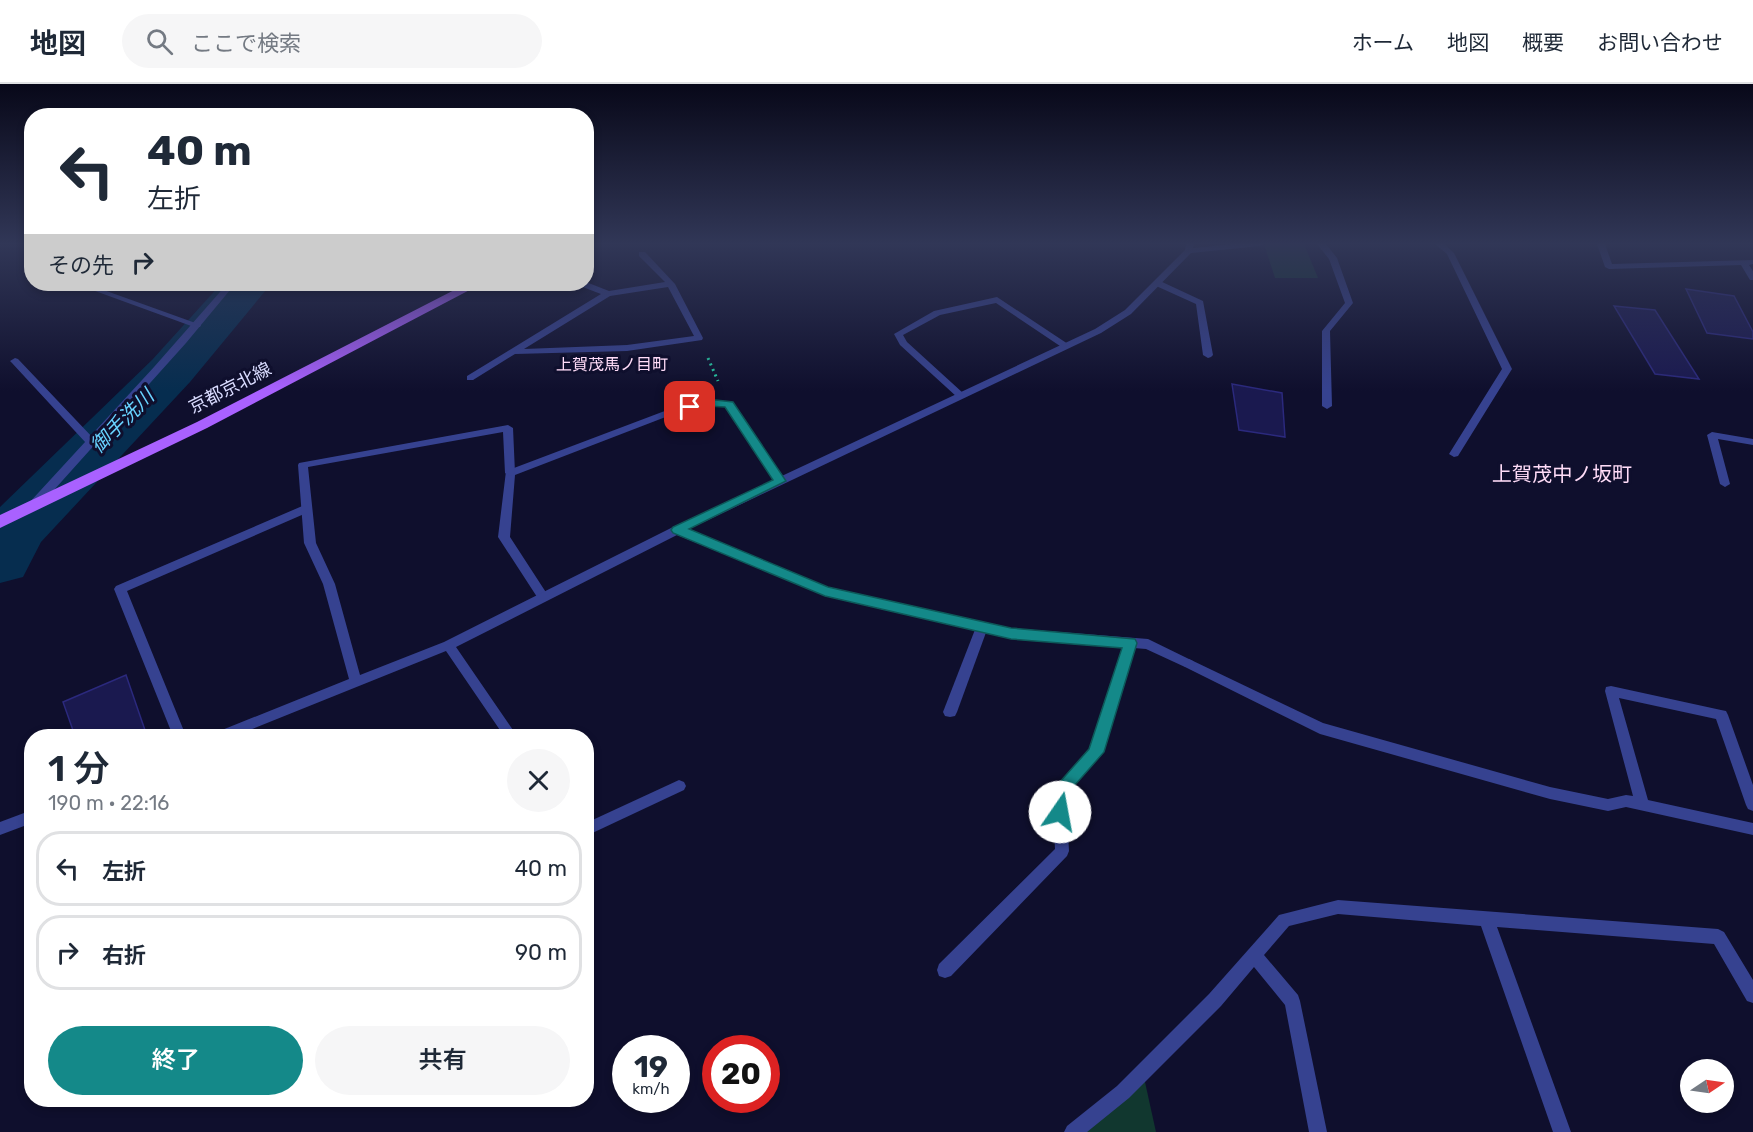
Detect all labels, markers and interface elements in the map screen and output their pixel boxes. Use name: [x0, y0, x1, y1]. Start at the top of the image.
search box: [122, 14, 542, 68]
icon: search: [143, 25, 176, 58]
text: 地図: [30, 27, 86, 60]
text: ここで検索: [191, 30, 301, 57]
text: ホーム: [1352, 30, 1414, 55]
text: 地図: [1447, 30, 1489, 55]
text: 概要: [1522, 30, 1564, 55]
text: お問い合わせ: [1597, 30, 1723, 55]
text: 40 m: [147, 126, 252, 176]
icon: left: [48, 132, 126, 210]
text: 左折: [147, 183, 201, 215]
icon: right: [126, 246, 159, 279]
text: その先: [48, 252, 114, 279]
district label: 上賀茂馬ノ目町: [556, 355, 668, 374]
street label: 京都京北線: [185, 358, 275, 418]
pin: [664, 381, 715, 432]
water label: 御手洗川: [85, 383, 160, 458]
icon: arrive: [673, 390, 706, 423]
district label: 上賀茂中ノ坂町: [1492, 462, 1632, 486]
text: 1 分: [48, 747, 109, 790]
button: close: [507, 749, 570, 812]
position arrow: [1028, 780, 1092, 844]
text: 190 m · 22:16: [48, 791, 169, 815]
icon: left: [51, 852, 84, 885]
text: 40 m: [514, 855, 567, 882]
text: 左折: [102, 858, 146, 885]
icon: right: [51, 936, 84, 969]
text: 90 m: [515, 939, 567, 966]
text: 右折: [102, 942, 146, 969]
button: 終了: [48, 1026, 303, 1095]
button: 共有: [315, 1026, 570, 1095]
speed limit sign: 20: [702, 1035, 780, 1113]
text: 19: [634, 1049, 668, 1085]
north arrow: [1680, 1059, 1734, 1113]
map controls: [1680, 1059, 1734, 1113]
text: km/h: [632, 1080, 670, 1098]

